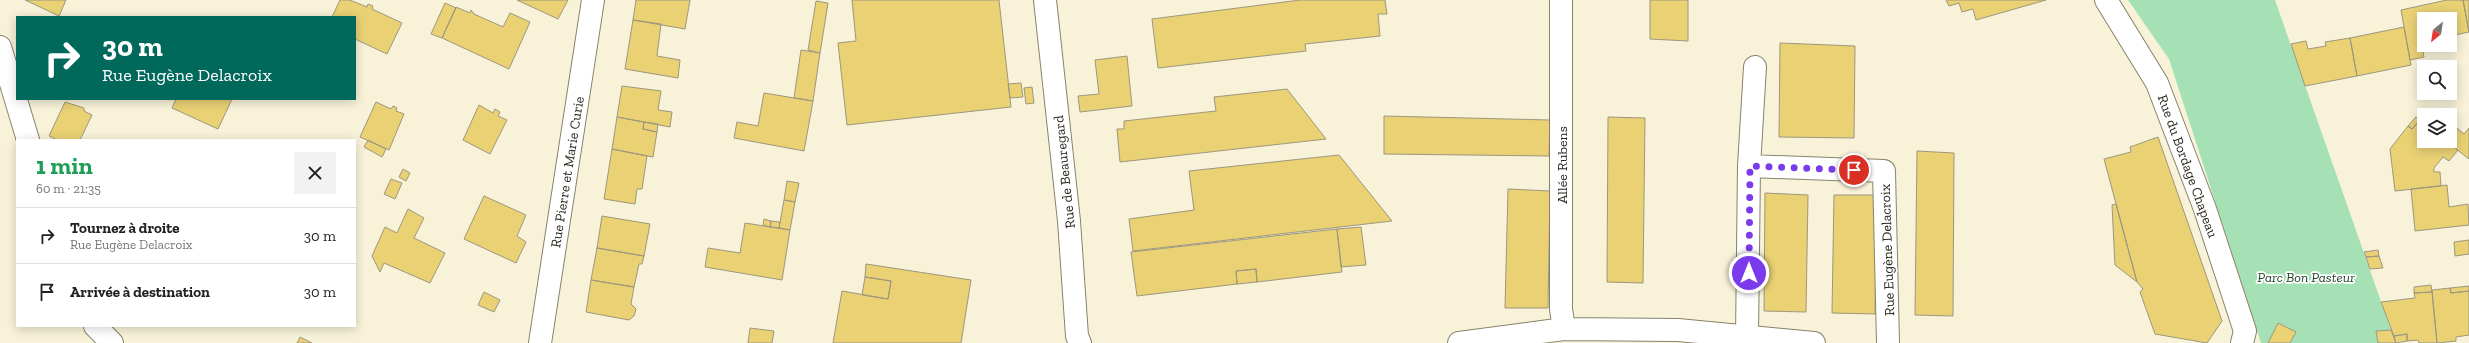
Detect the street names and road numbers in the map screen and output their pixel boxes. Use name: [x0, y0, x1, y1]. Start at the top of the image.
street label: Rue du Bordage Chapeau: [2154, 92, 2221, 240]
street label: Rue Pierre et Marie Curie: [547, 95, 588, 249]
street label: Rue de Beauregard: [1050, 114, 1079, 229]
street label: Allée Rubens: [1554, 126, 1571, 204]
street label: Rue Eugène Delacroix: [1877, 184, 1898, 316]

